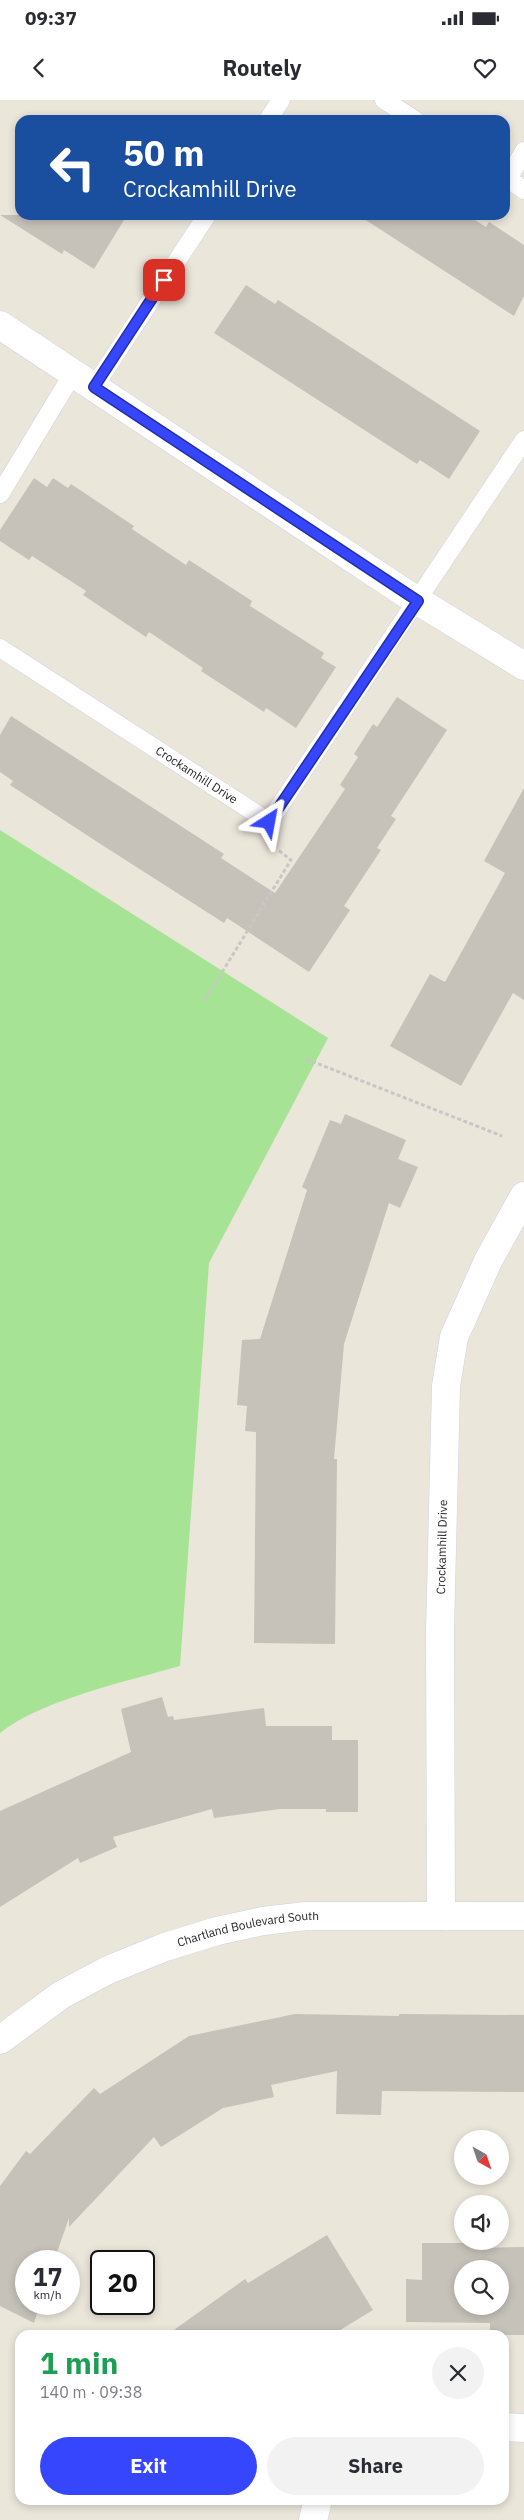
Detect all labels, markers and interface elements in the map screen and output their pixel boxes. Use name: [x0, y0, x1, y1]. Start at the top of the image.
text: 09:37: [25, 6, 77, 30]
text: Routely: [222, 53, 302, 82]
icon: back: [25, 54, 53, 82]
icon: heart: [471, 54, 499, 82]
text: 50 m: [123, 130, 205, 176]
icon: left: [40, 135, 105, 200]
text: Crockamhill Drive: [123, 174, 297, 203]
pin: [143, 259, 185, 301]
icon: arrive: [150, 266, 178, 294]
street label: Crockamhill Drive: [153, 743, 241, 807]
position arrow: [242, 795, 294, 847]
street label: Crockamhill Drive: [433, 1499, 450, 1595]
street label: Chartland Boulevard South: [175, 1908, 319, 1950]
north arrow: [454, 2130, 509, 2185]
map controls: [454, 2130, 509, 2315]
button: sound: [454, 2195, 509, 2250]
speed limit sign: 20: [90, 2250, 155, 2315]
text: 17: [32, 2260, 63, 2293]
button: search: [454, 2260, 509, 2315]
text: km/h: [33, 2287, 62, 2302]
text: 1 min: [40, 2343, 118, 2382]
button: close: [432, 2347, 484, 2399]
text: 140 m · 09:38: [40, 2382, 142, 2402]
button: Exit: [40, 2437, 257, 2495]
button: Share: [267, 2437, 484, 2495]

